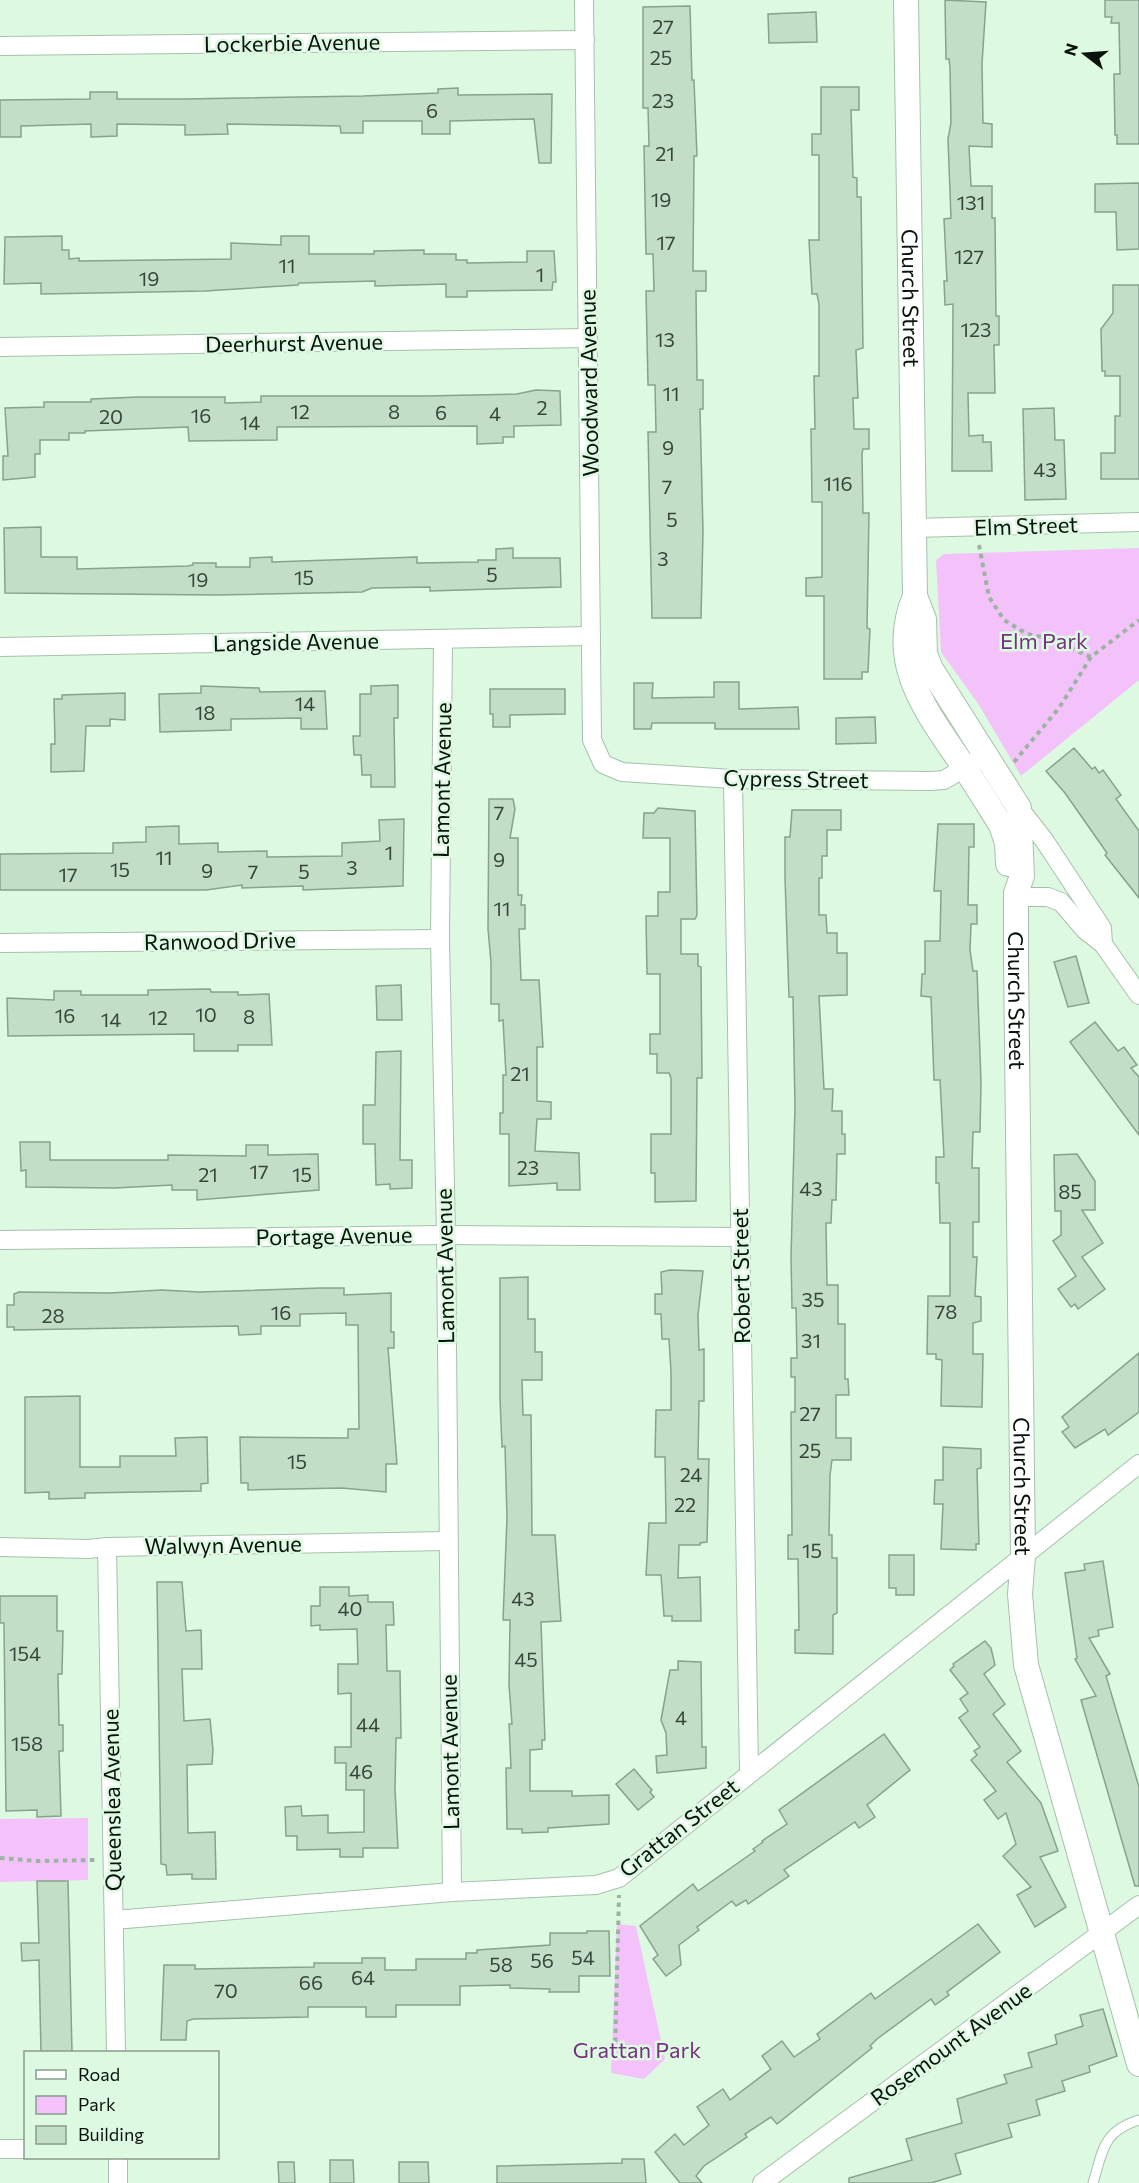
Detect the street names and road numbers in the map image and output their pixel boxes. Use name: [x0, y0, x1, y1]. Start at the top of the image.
street label: Lockerbie Avenue: [204, 27, 380, 58]
street label: Church Street: [896, 229, 926, 367]
street label: Woodward Avenue: [573, 289, 604, 477]
street label: Deerhurst Avenue: [205, 327, 383, 358]
street label: Elm Street: [973, 510, 1079, 541]
street label: Langside Avenue: [213, 627, 379, 656]
street label: Lamont Avenue: [427, 702, 456, 858]
street label: Cypress Street: [723, 764, 869, 793]
street label: Ranwood Drive: [144, 926, 296, 955]
street label: Church Street: [1003, 931, 1031, 1070]
street label: Lamont Avenue: [430, 1188, 459, 1344]
street label: Robert Street: [726, 1208, 755, 1344]
street label: Portage Avenue: [255, 1221, 413, 1250]
street label: Church Street: [1008, 1417, 1037, 1556]
street label: Walwyn Avenue: [144, 1530, 302, 1559]
street label: Lamont Avenue: [435, 1674, 464, 1830]
street label: Queenslea Avenue: [96, 1709, 127, 1891]
street label: Grattan Street: [613, 1772, 744, 1883]
street label: Rosemount Avenue: [865, 1976, 1036, 2111]

